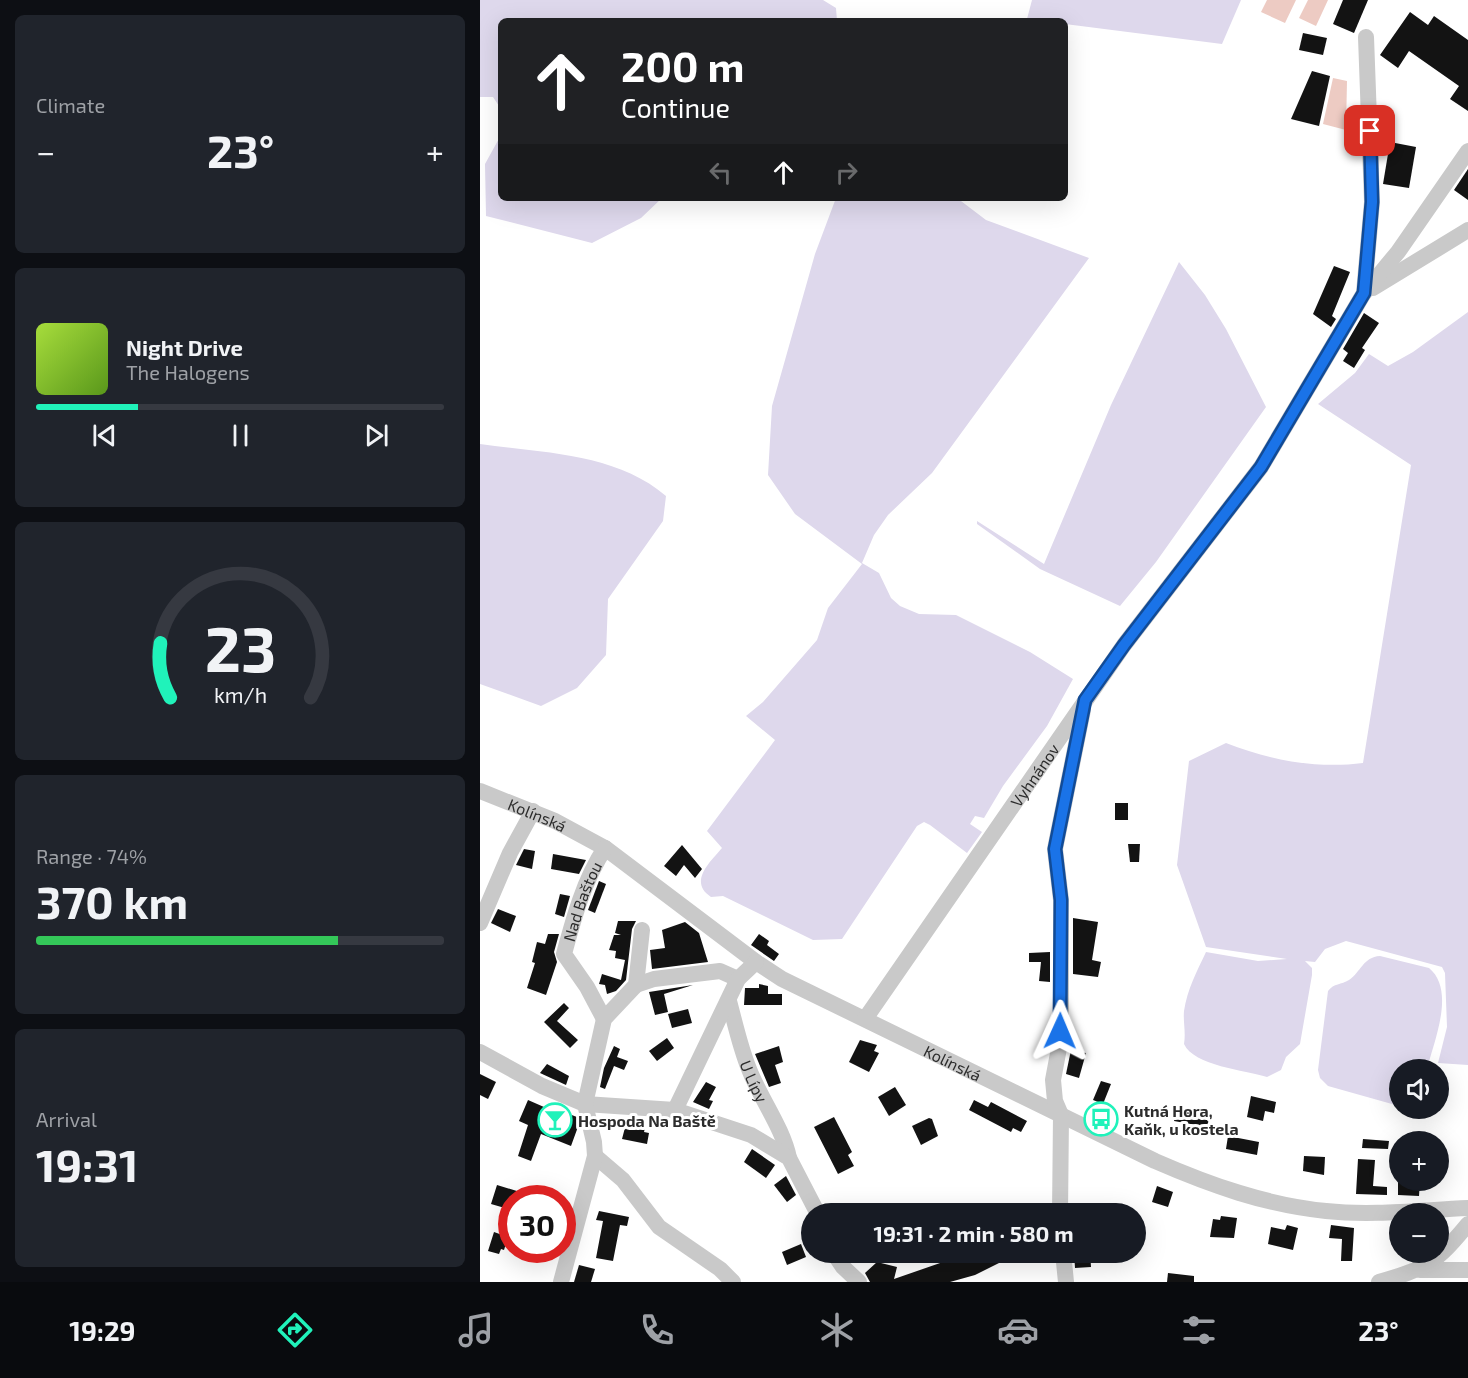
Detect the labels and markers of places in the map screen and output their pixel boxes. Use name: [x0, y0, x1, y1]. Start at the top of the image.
pin: [1344, 105, 1395, 156]
bus stop icon: Kutná Hora, Kaňk, u kostela: [1083, 1101, 1119, 1137]
place label: Kutná Hora, Kaňk, u kostela: [1124, 1101, 1239, 1138]
bar icon: Hospoda Na Baště: [537, 1102, 573, 1138]
place label: Hospoda Na Baště: [578, 1111, 716, 1130]

